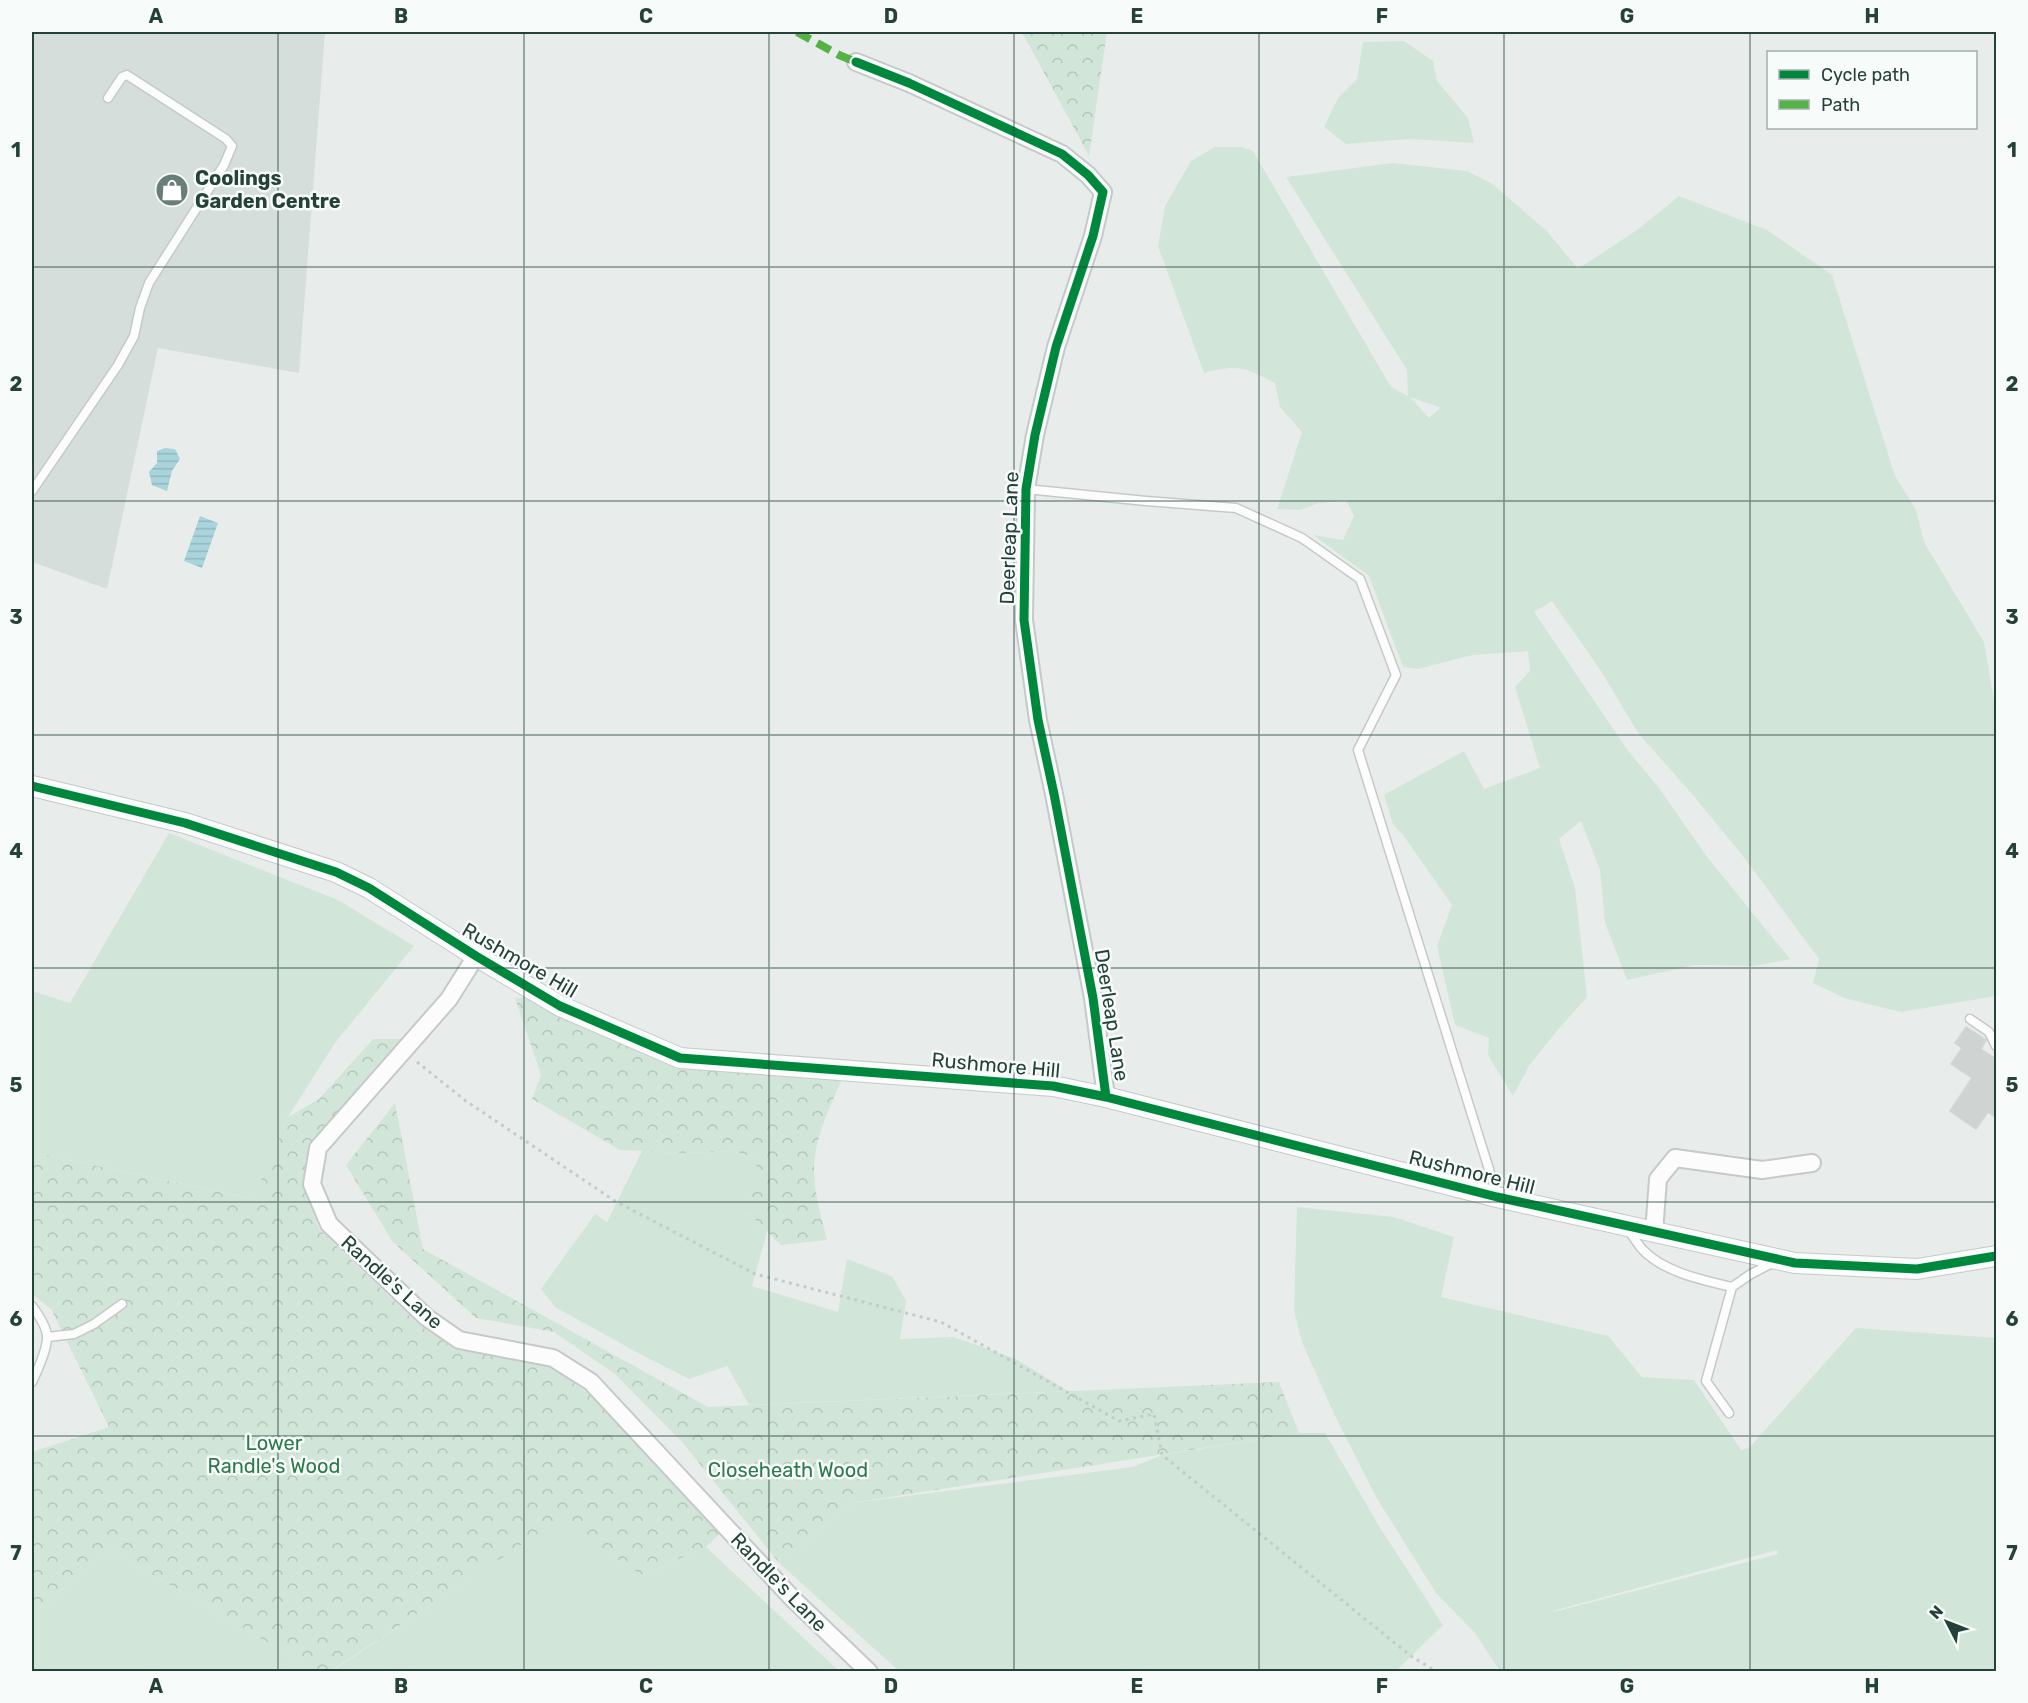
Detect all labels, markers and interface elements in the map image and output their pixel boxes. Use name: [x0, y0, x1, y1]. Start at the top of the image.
text: A: [149, 4, 164, 28]
text: B: [394, 4, 408, 28]
text: C: [639, 4, 653, 28]
text: D: [884, 4, 898, 28]
text: E: [1131, 4, 1143, 28]
text: F: [1376, 4, 1388, 28]
text: G: [1620, 4, 1634, 28]
text: H: [1865, 4, 1879, 28]
legend: [1767, 51, 1977, 129]
text: Cycle path: [1821, 64, 1910, 86]
text: Path: [1821, 94, 1860, 116]
text: 1: [11, 138, 21, 162]
text: 1: [2007, 138, 2017, 162]
place label: Coolings Garden Centre: [195, 166, 341, 213]
shop icon: Coolings Garden Centre: [154, 172, 190, 208]
text: 2: [10, 372, 23, 396]
text: 2: [2006, 372, 2019, 396]
street label: Deerleap Lane: [995, 471, 1023, 605]
text: 3: [9, 605, 23, 629]
text: 3: [2005, 605, 2019, 629]
text: 4: [9, 839, 23, 863]
text: 4: [2005, 839, 2019, 863]
street label: Rushmore Hill: [458, 917, 582, 1003]
street label: Deerleap Lane: [1090, 947, 1134, 1083]
street label: Rushmore Hill: [931, 1047, 1061, 1083]
text: 5: [10, 1073, 23, 1097]
text: 5: [2006, 1073, 2019, 1097]
street label: Rushmore Hill: [1406, 1145, 1538, 1199]
street label: Randle's Lane: [336, 1230, 448, 1334]
text: 6: [9, 1307, 23, 1331]
text: 6: [2005, 1307, 2019, 1331]
park label: Lower Randle's Wood: [208, 1431, 340, 1478]
park label: Closeheath Wood: [708, 1458, 868, 1482]
street label: Randle's Lane: [726, 1528, 832, 1636]
text: 7: [10, 1541, 22, 1565]
text: 7: [2006, 1541, 2018, 1565]
north arrow: [1917, 1592, 1977, 1652]
text: N: [1925, 1602, 1947, 1623]
text: A: [149, 1674, 164, 1698]
text: B: [394, 1674, 408, 1698]
text: C: [639, 1674, 653, 1698]
text: D: [884, 1674, 898, 1698]
text: E: [1131, 1674, 1143, 1698]
text: F: [1376, 1674, 1388, 1698]
text: G: [1620, 1674, 1634, 1698]
text: H: [1865, 1674, 1879, 1698]

